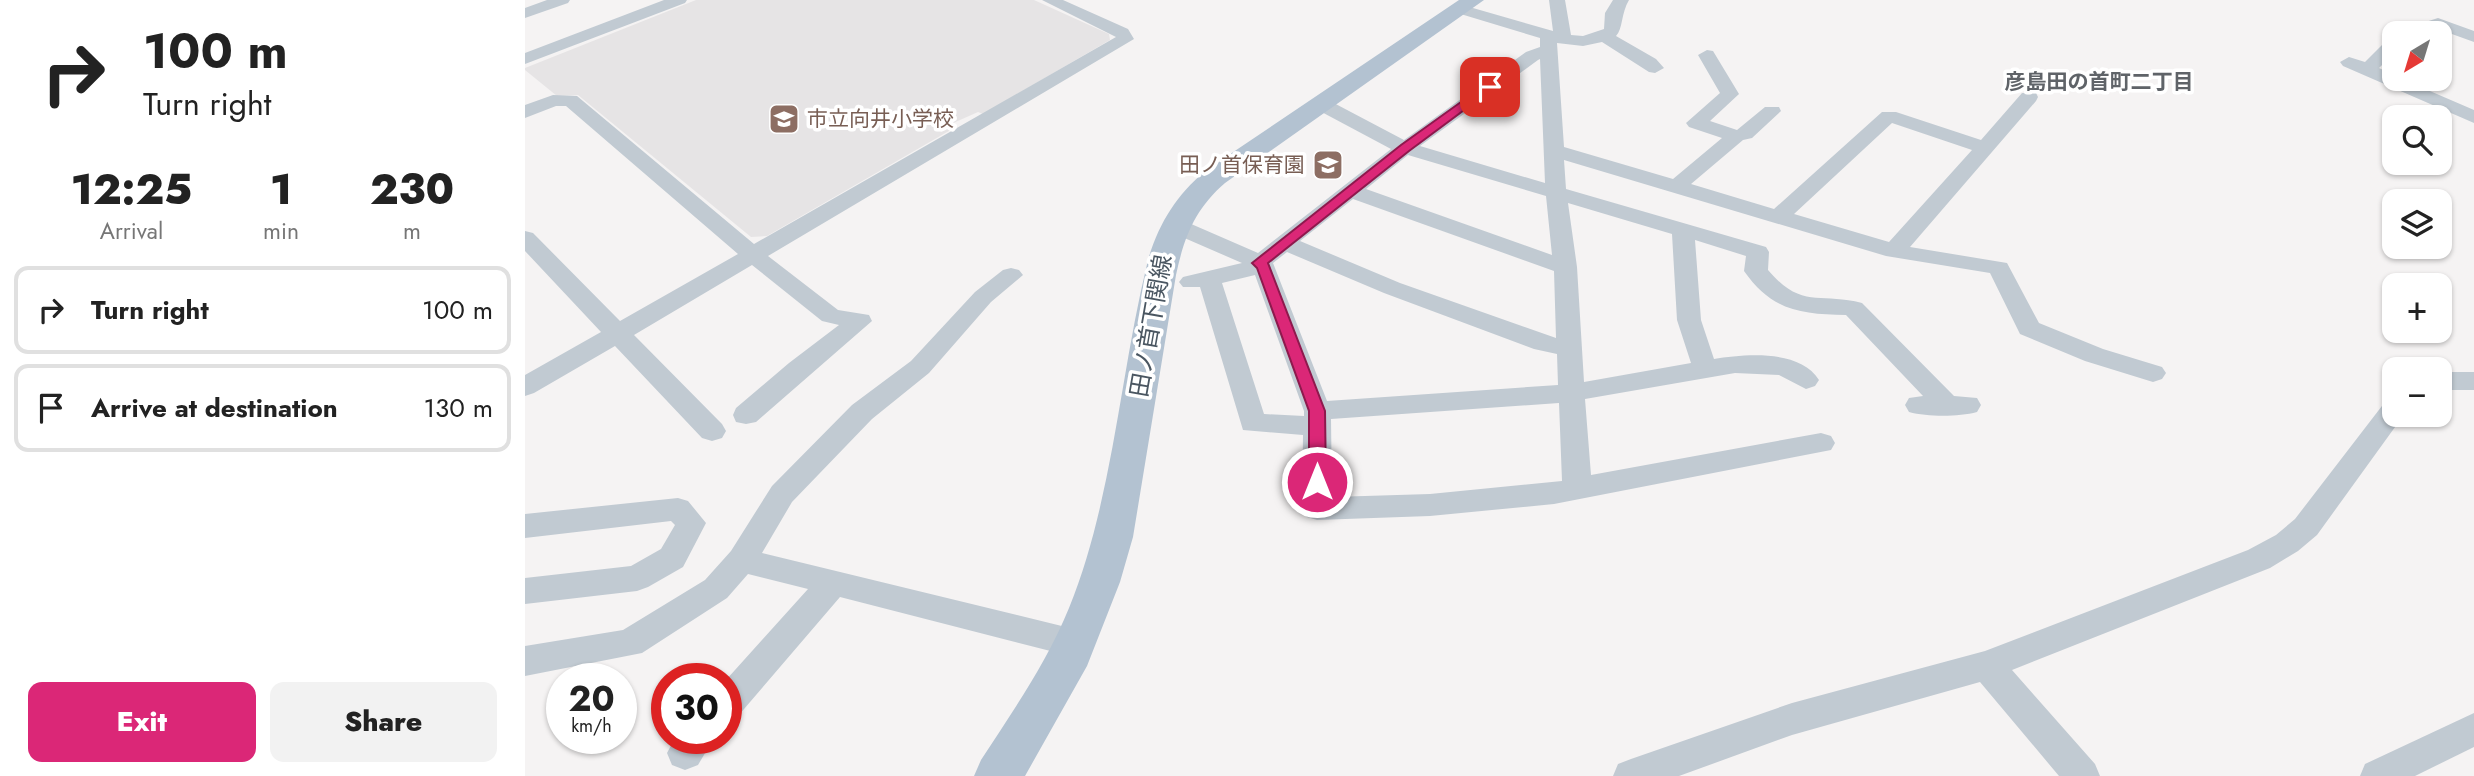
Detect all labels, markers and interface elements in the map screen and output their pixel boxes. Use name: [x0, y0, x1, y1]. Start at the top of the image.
text: 100 m: [143, 16, 288, 86]
north arrow: [2382, 21, 2452, 91]
map controls: [2382, 21, 2452, 427]
icon: right: [28, 28, 119, 119]
pin: [1460, 57, 1520, 117]
district label: 彦島田の首町二丁目: [2005, 67, 2194, 97]
icon: arrive: [1471, 68, 1509, 106]
text: Turn right: [143, 81, 272, 127]
school or university icon: 市立向井小学校: [767, 102, 801, 136]
place label: 市立向井小学校: [807, 104, 954, 134]
button: search: [2382, 105, 2452, 175]
school or university icon: 田ノ首保育園: [1311, 148, 1345, 182]
place label: 田ノ首保育園: [1179, 150, 1305, 180]
text: 12:25: [71, 159, 192, 220]
text: 1: [270, 159, 292, 220]
text: 230: [370, 159, 454, 220]
button: layers: [2382, 189, 2452, 259]
text: Arrival: [100, 214, 163, 248]
text: min: [263, 214, 299, 248]
text: m: [403, 214, 421, 248]
street label: 田ノ首下関線: [1121, 252, 1180, 400]
button: +: [2382, 273, 2452, 343]
icon: right: [32, 291, 70, 329]
text: Turn right: [91, 291, 209, 329]
text: 100 m: [422, 291, 493, 329]
button: −: [2382, 357, 2452, 427]
icon: arrive: [32, 389, 70, 427]
text: Arrive at destination: [91, 389, 338, 427]
text: 130 m: [423, 389, 493, 427]
position arrow: [1280, 445, 1354, 519]
speed limit sign: 30: [651, 663, 742, 754]
text: 20: [568, 674, 615, 724]
button: Exit: [28, 682, 256, 762]
button: Share: [270, 682, 497, 762]
text: km/h: [571, 713, 612, 739]

